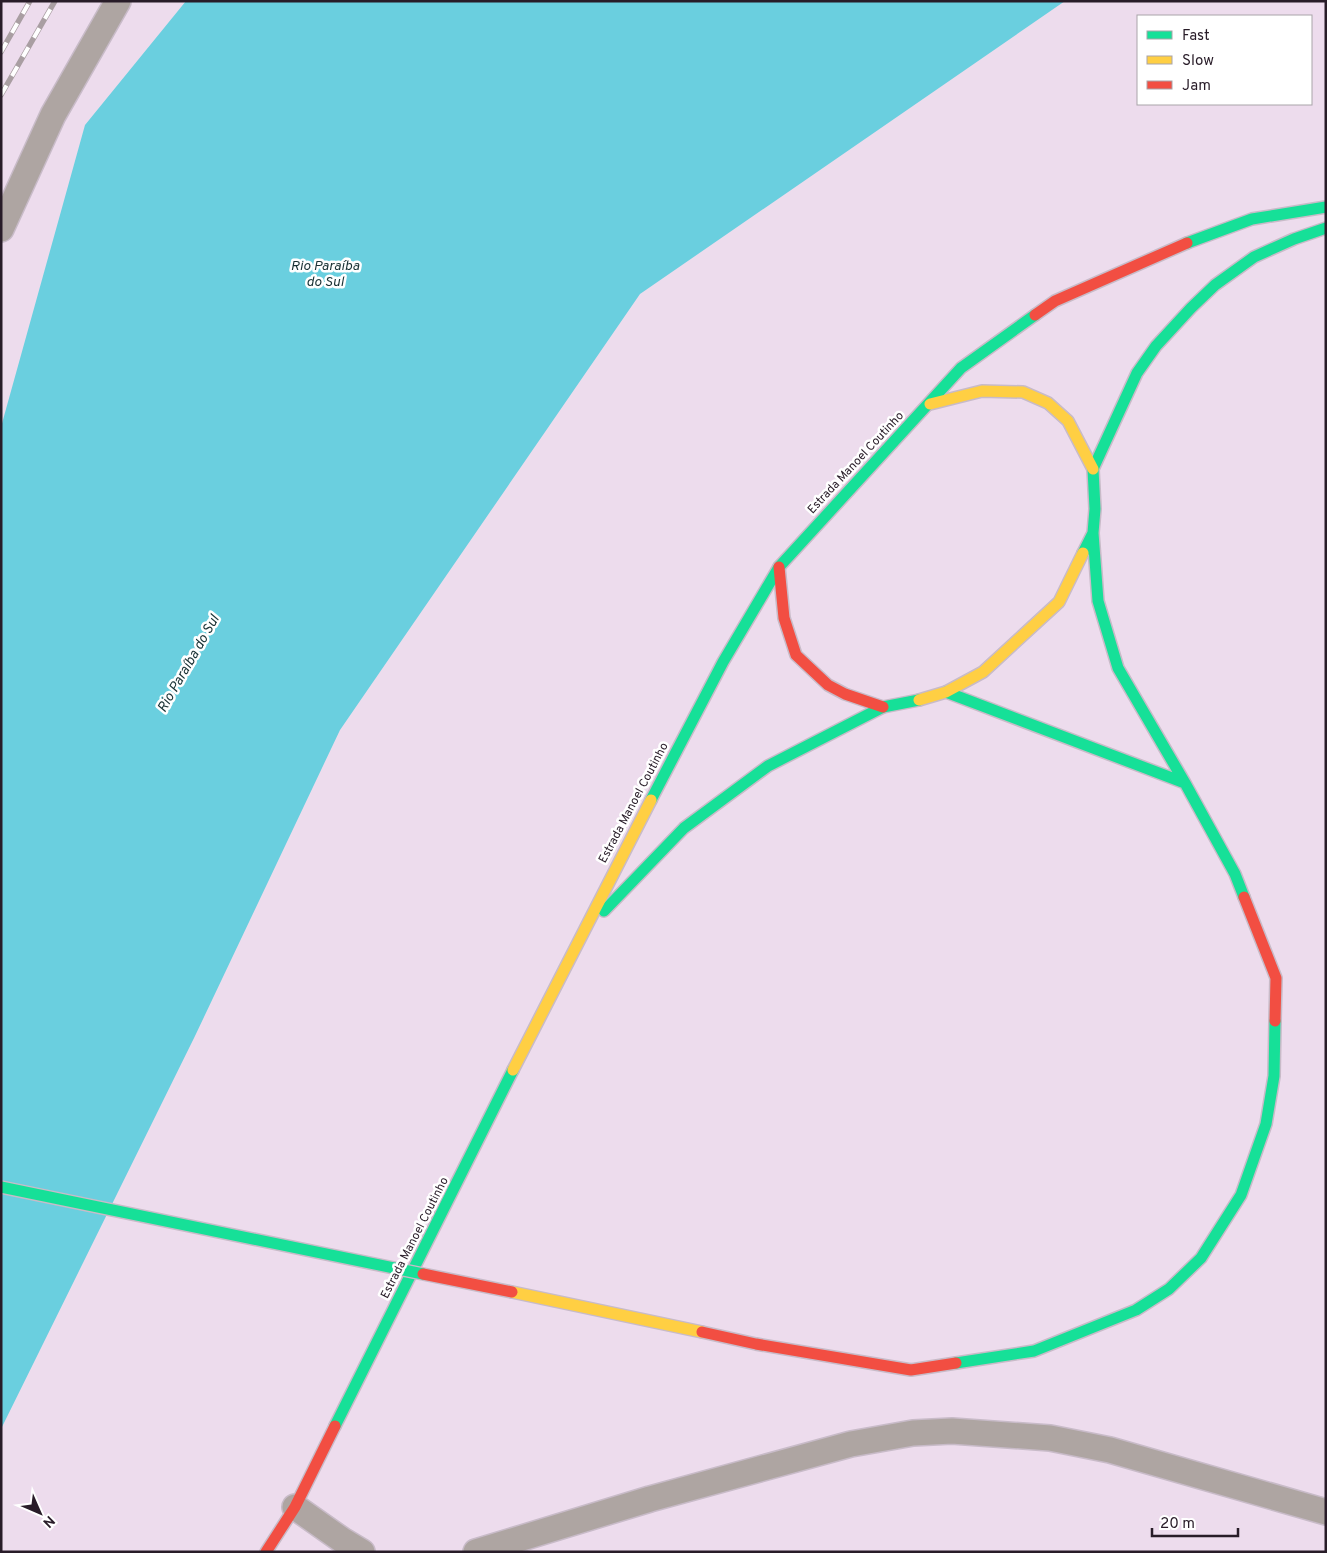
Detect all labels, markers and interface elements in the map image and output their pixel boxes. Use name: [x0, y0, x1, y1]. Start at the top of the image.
legend: [1137, 15, 1312, 105]
text: Fast: [1182, 27, 1210, 46]
text: Slow: [1182, 52, 1214, 71]
text: Jam: [1182, 77, 1211, 96]
water label: Rio Paraíba do Sul: [291, 258, 360, 291]
street label: Estrada Manoel Coutinho: [804, 408, 908, 518]
water label: Rio Paraíba do Sul: [154, 611, 224, 716]
street label: Estrada Manoel Coutinho: [595, 740, 673, 866]
street label: Estrada Manoel Coutinho: [377, 1174, 453, 1301]
north arrow: [15, 1488, 65, 1538]
scale bar: [1152, 1506, 1238, 1538]
text: N: [39, 1512, 58, 1531]
text: 20 m: [1160, 1515, 1195, 1534]

